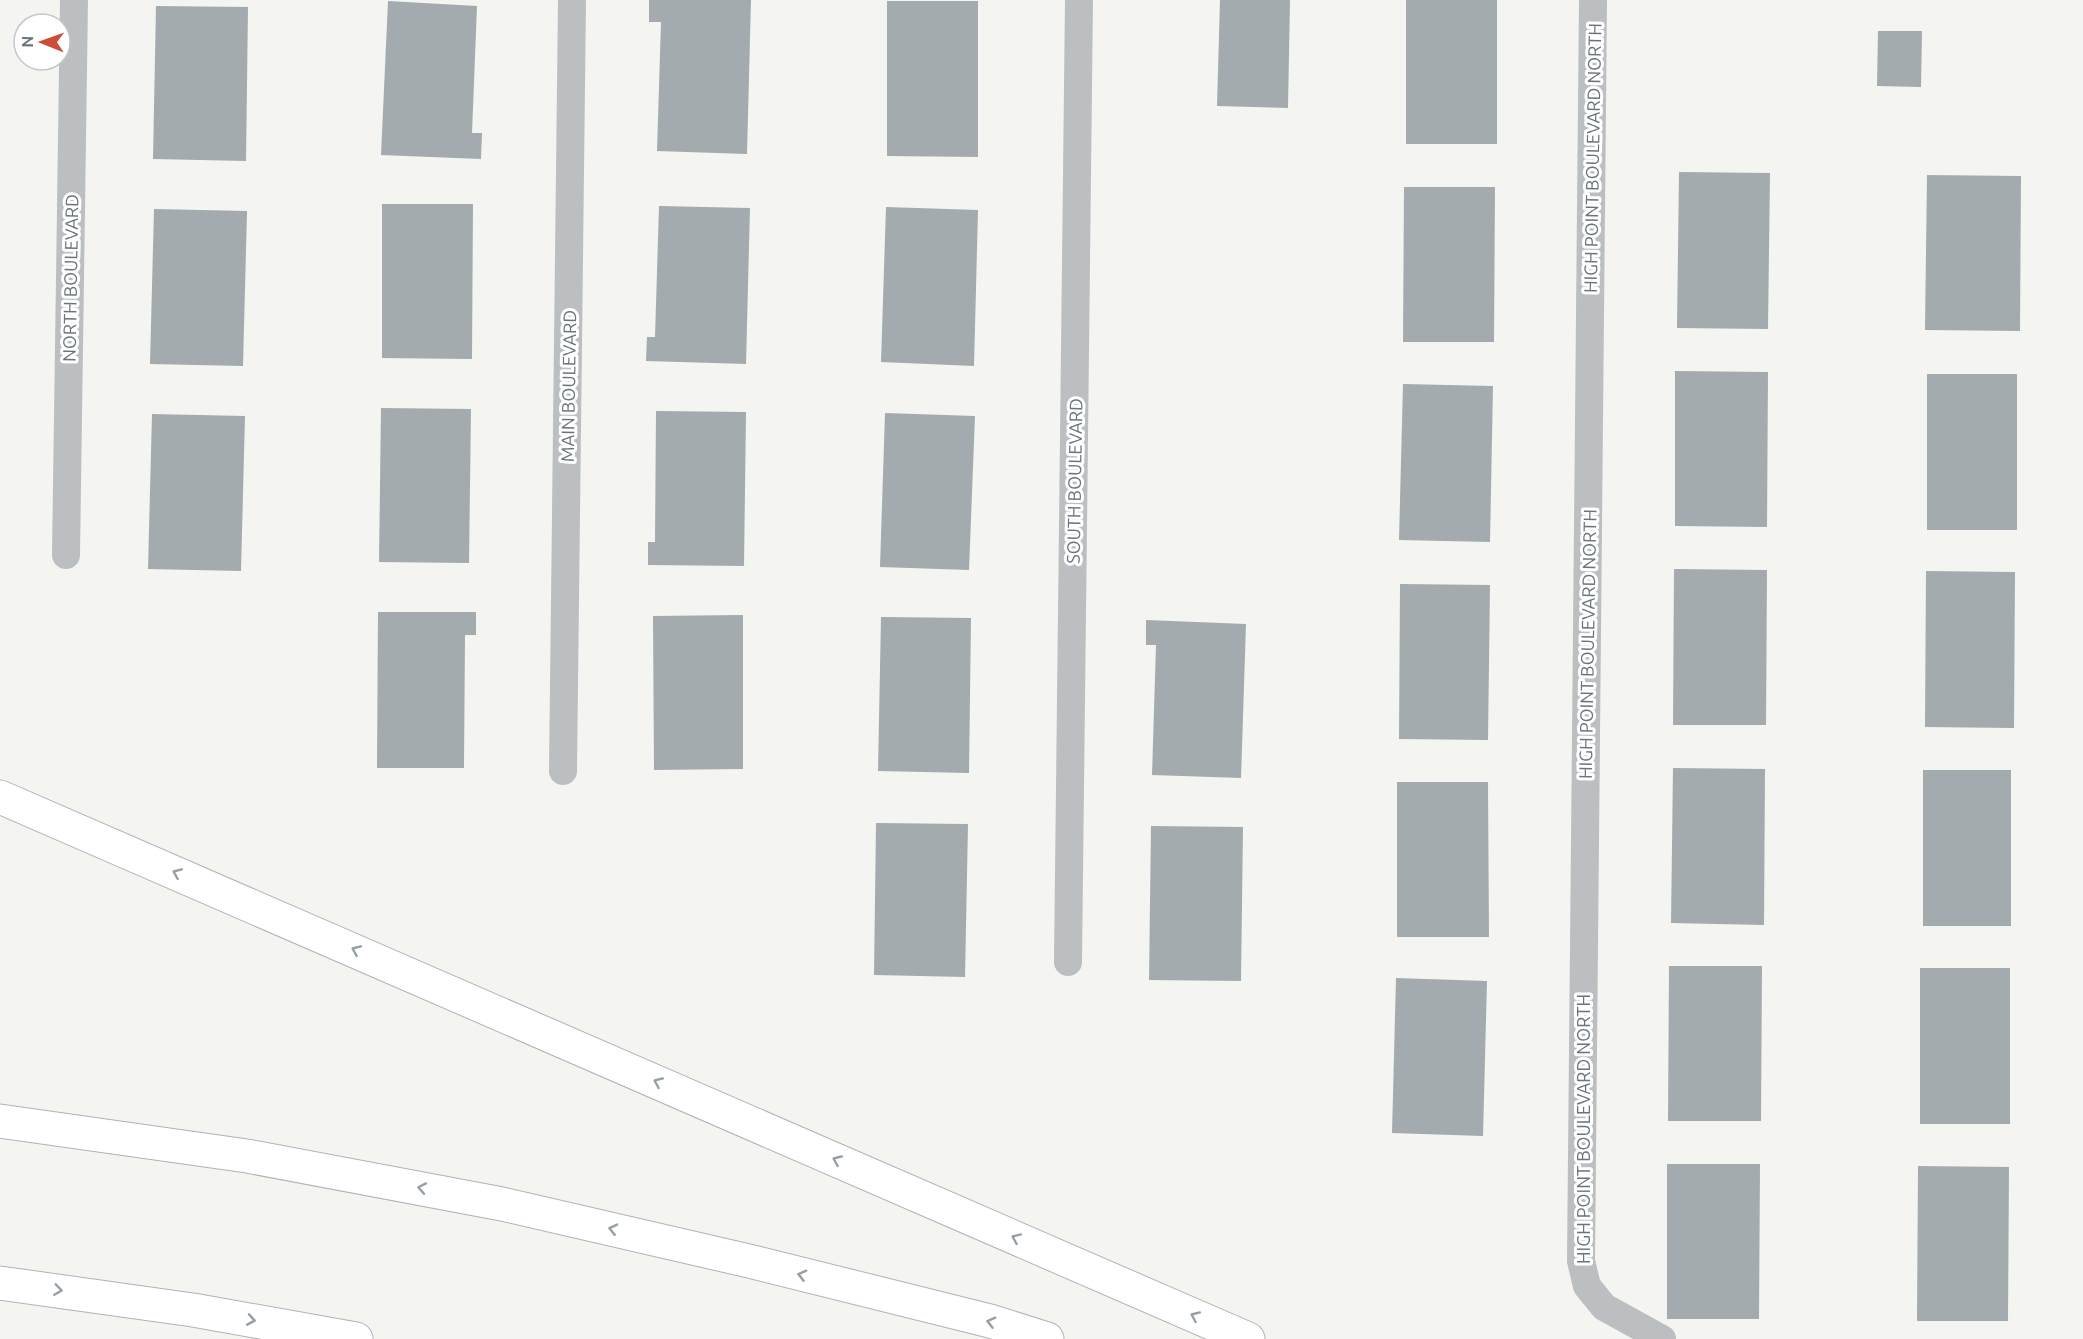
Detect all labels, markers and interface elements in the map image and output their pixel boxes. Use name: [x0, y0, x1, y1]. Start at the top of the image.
north arrow: [12, 12, 72, 72]
street label: HIGH POINT BOULEVARD NORTH: [1580, 23, 1604, 293]
text: N: [18, 36, 36, 48]
street label: NORTH BOULEVARD: [59, 194, 81, 362]
street label: MAIN BOULEVARD: [557, 310, 579, 462]
street label: SOUTH BOULEVARD: [1063, 398, 1085, 564]
street label: HIGH POINT BOULEVARD NORTH: [1575, 509, 1599, 779]
one-way arrow: [173, 868, 184, 880]
one-way arrow: [352, 946, 363, 958]
street label: HIGH POINT BOULEVARD NORTH: [1573, 994, 1593, 1264]
one-way arrow: [654, 1077, 665, 1089]
one-way arrow: [833, 1155, 844, 1167]
one-way arrow: [417, 1182, 427, 1195]
one-way arrow: [608, 1223, 618, 1236]
one-way arrow: [1011, 1233, 1022, 1245]
one-way arrow: [797, 1270, 808, 1282]
one-way arrow: [53, 1284, 63, 1296]
one-way arrow: [1190, 1311, 1201, 1323]
one-way arrow: [245, 1313, 255, 1326]
one-way arrow: [986, 1317, 997, 1329]

